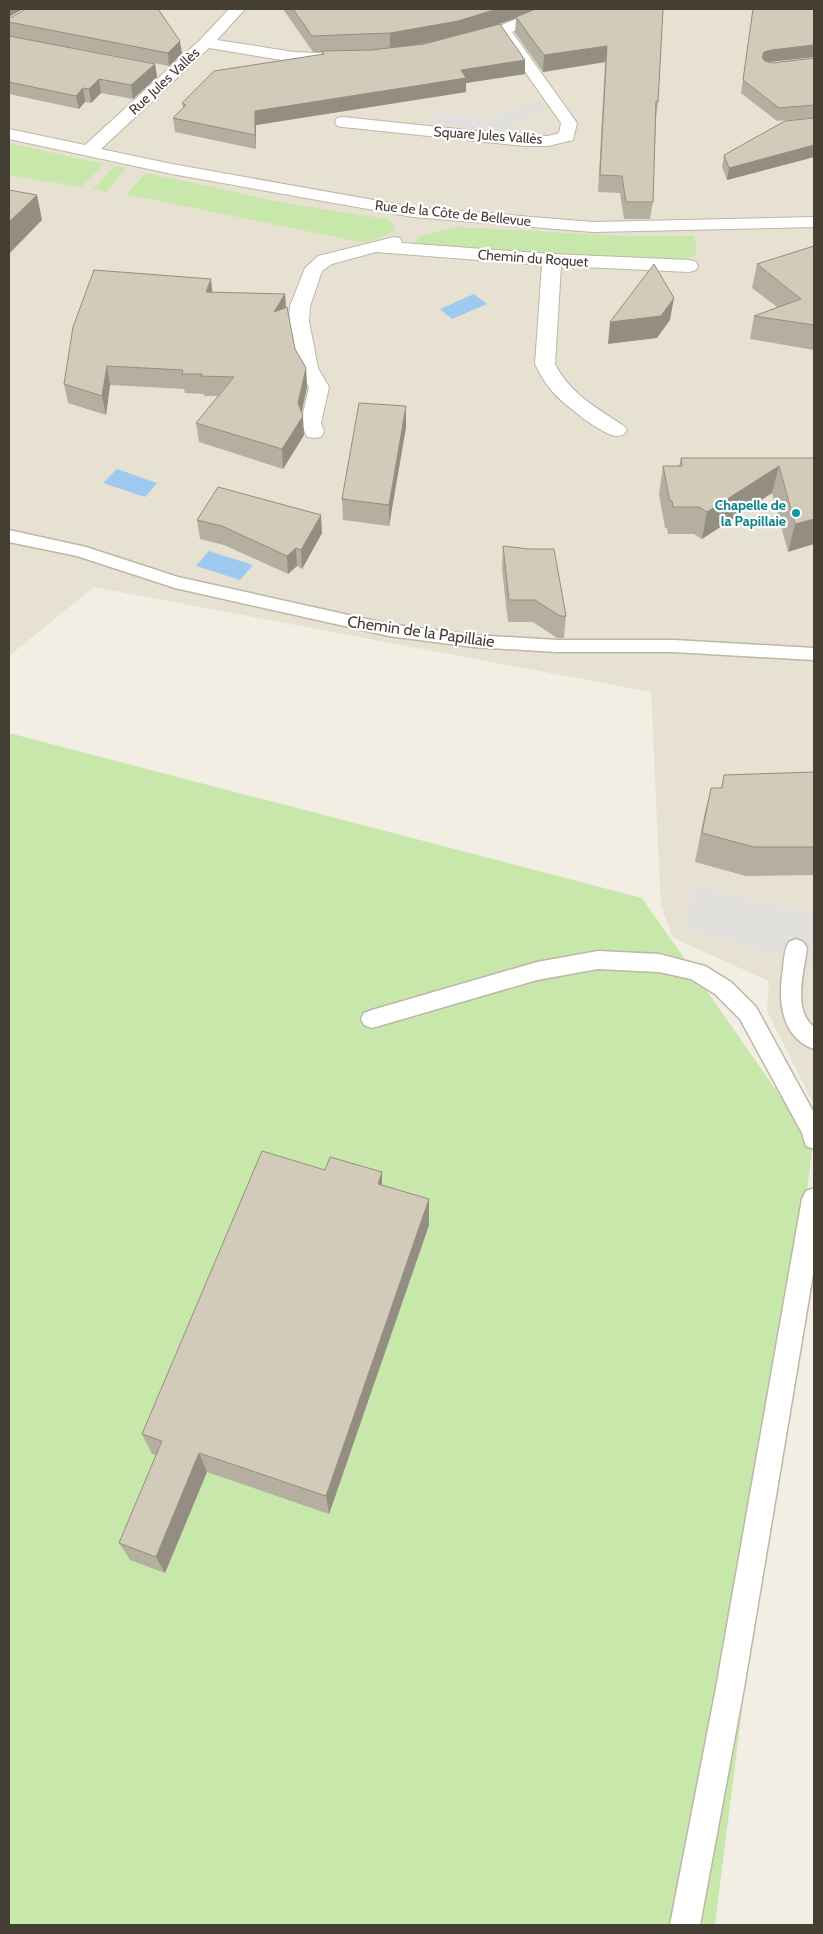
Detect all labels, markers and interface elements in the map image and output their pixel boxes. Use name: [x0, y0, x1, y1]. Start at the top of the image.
street label: Rue Jules Vallès: [125, 44, 203, 118]
street label: Square Jules Vallès: [433, 122, 543, 148]
street label: Rue de la Côte de Bellevue: [374, 196, 532, 230]
street label: Chemin du Roquet: [477, 245, 589, 271]
place label: Chapelle de la Papillaie: [715, 496, 786, 530]
marker: Chapelle de la Papillaie: [790, 507, 802, 519]
street label: Chemin de la Papillaie: [346, 612, 496, 651]

